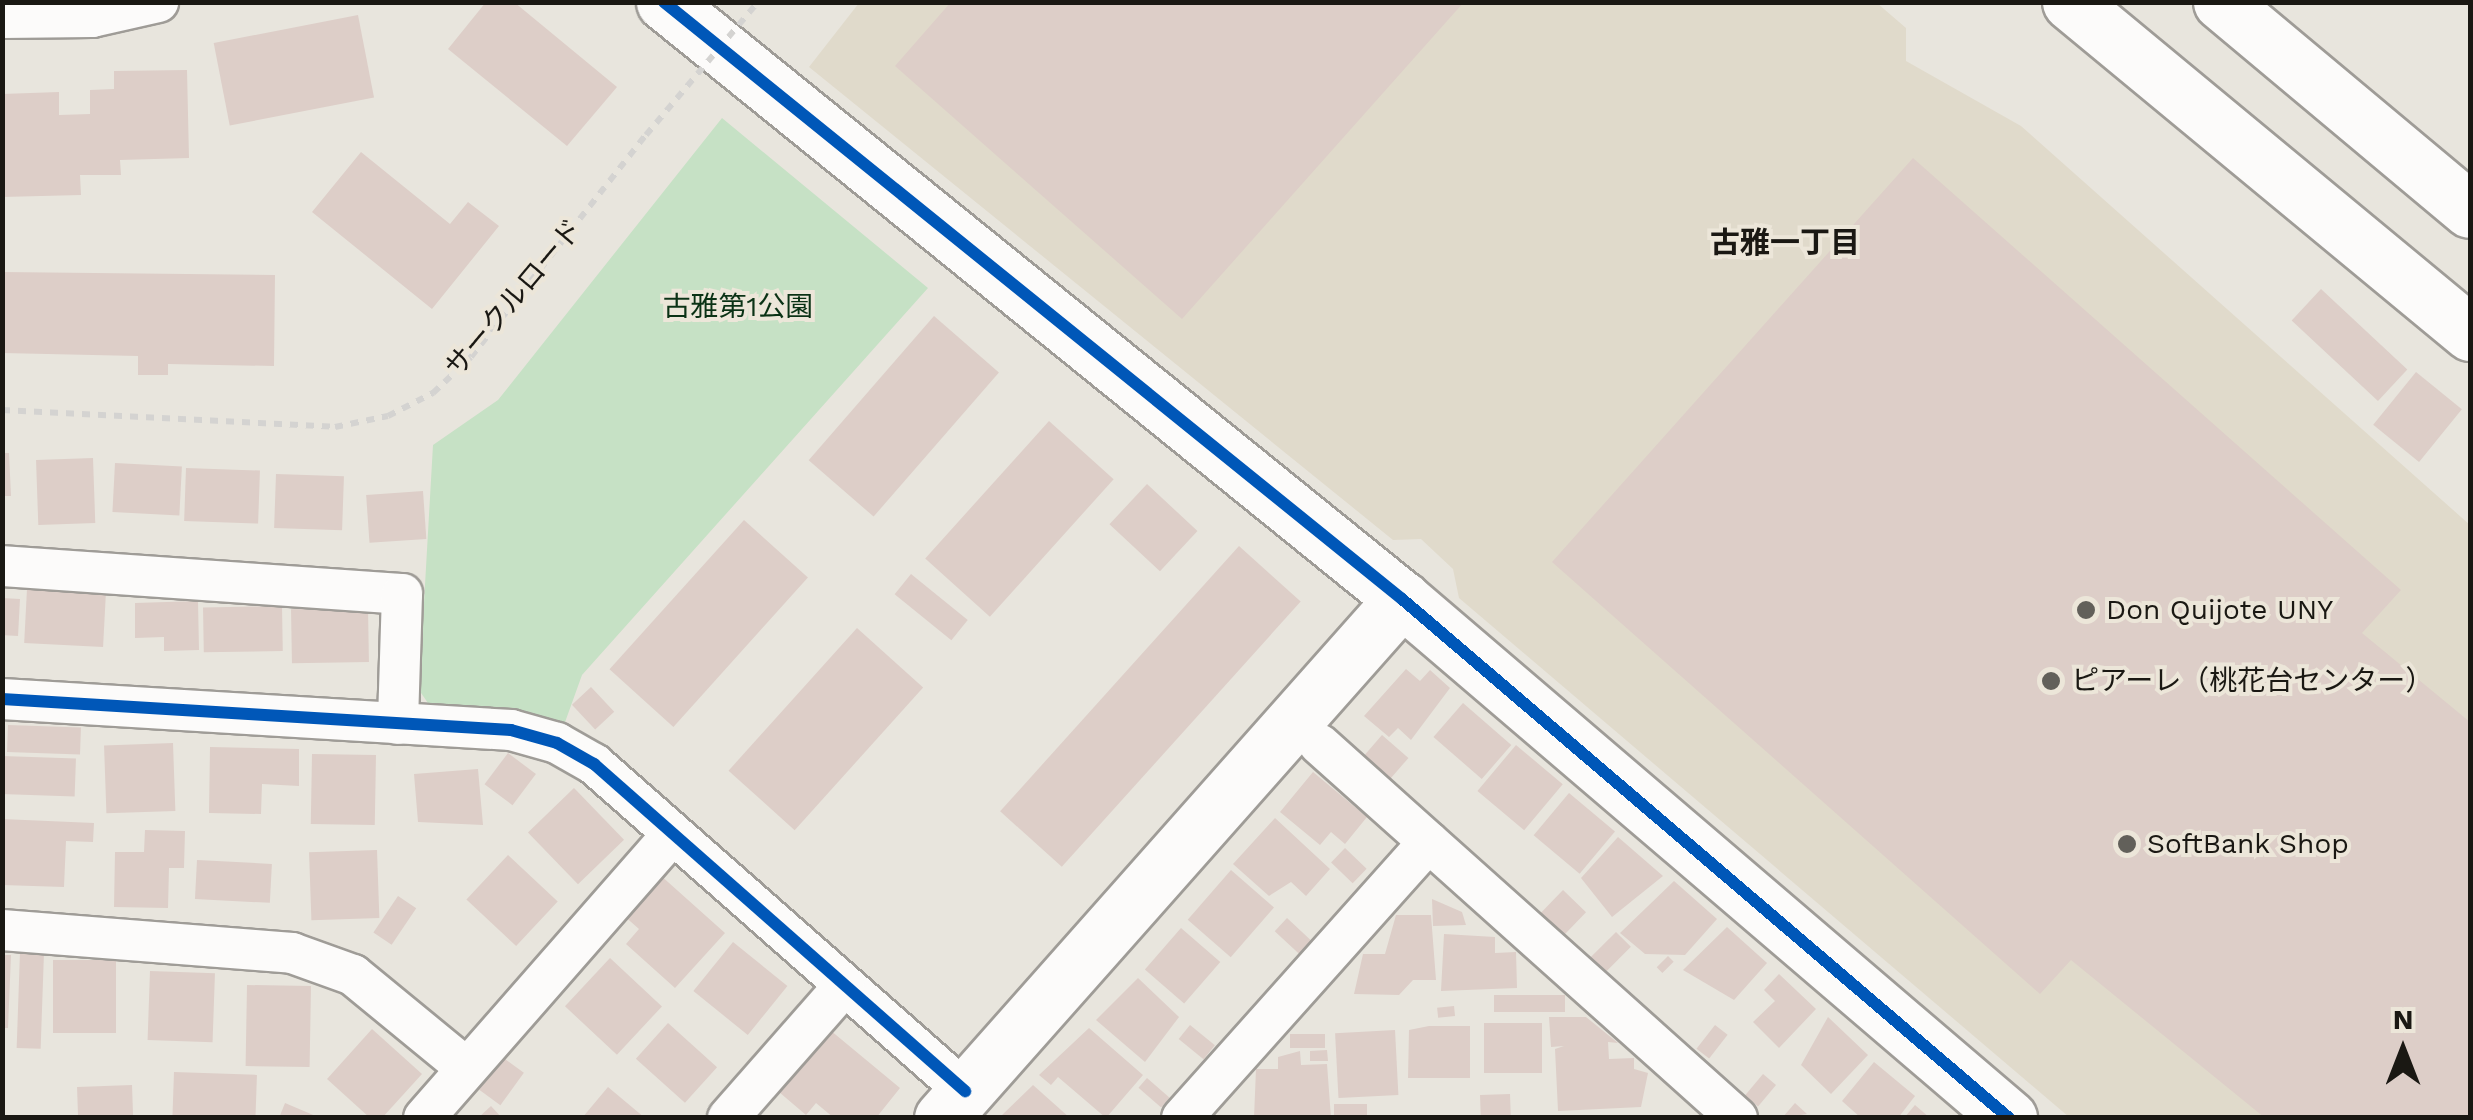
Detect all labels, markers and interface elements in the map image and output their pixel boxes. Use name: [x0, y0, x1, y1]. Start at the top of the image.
street label: サークルロード: [438, 212, 590, 384]
district label: 古雅一丁目: [1710, 225, 1860, 261]
park label: 古雅第1公園: [663, 290, 813, 324]
place label: Don Quijote UNY: [2106, 593, 2333, 627]
marker: Don Quijote UNY: [2075, 599, 2097, 621]
place label: ピアーレ（桃花台センター）: [2071, 664, 2433, 698]
marker: ピアーレ（桃花台センター）: [2040, 670, 2062, 692]
place label: SoftBank Shop: [2147, 827, 2349, 861]
marker: SoftBank Shop: [2116, 833, 2138, 855]
north arrow: [2353, 1000, 2453, 1100]
text: N: [2393, 1003, 2413, 1036]

